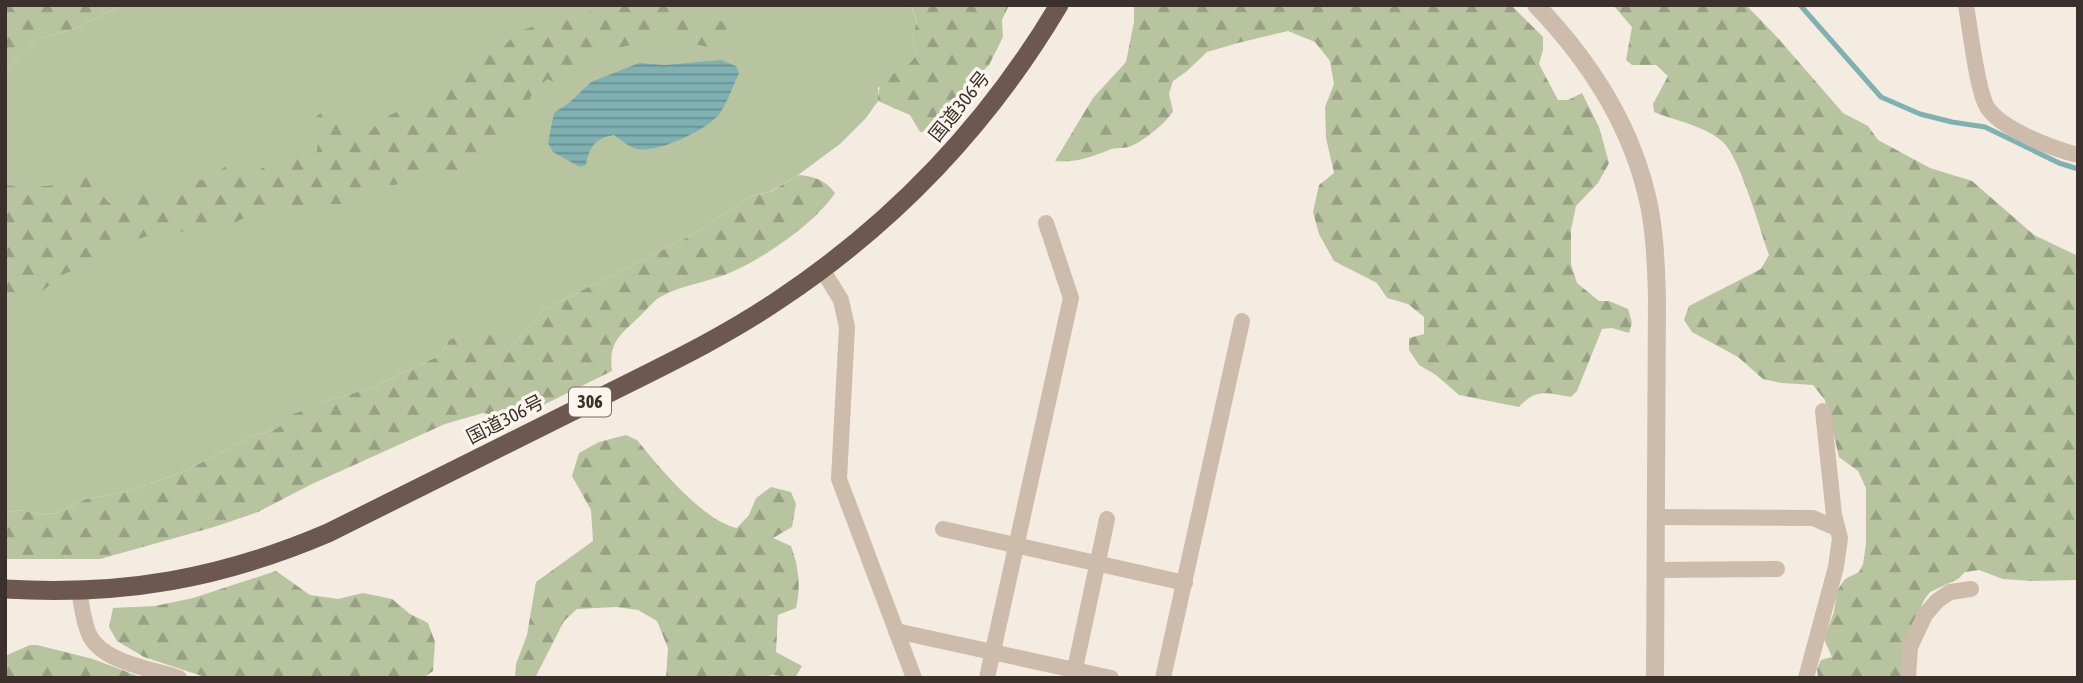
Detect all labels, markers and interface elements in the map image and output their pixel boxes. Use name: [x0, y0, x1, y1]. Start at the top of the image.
street label: 国道306号: [924, 67, 994, 145]
road number: 306: [569, 388, 611, 416]
street label: 国道306号: [463, 390, 547, 448]

